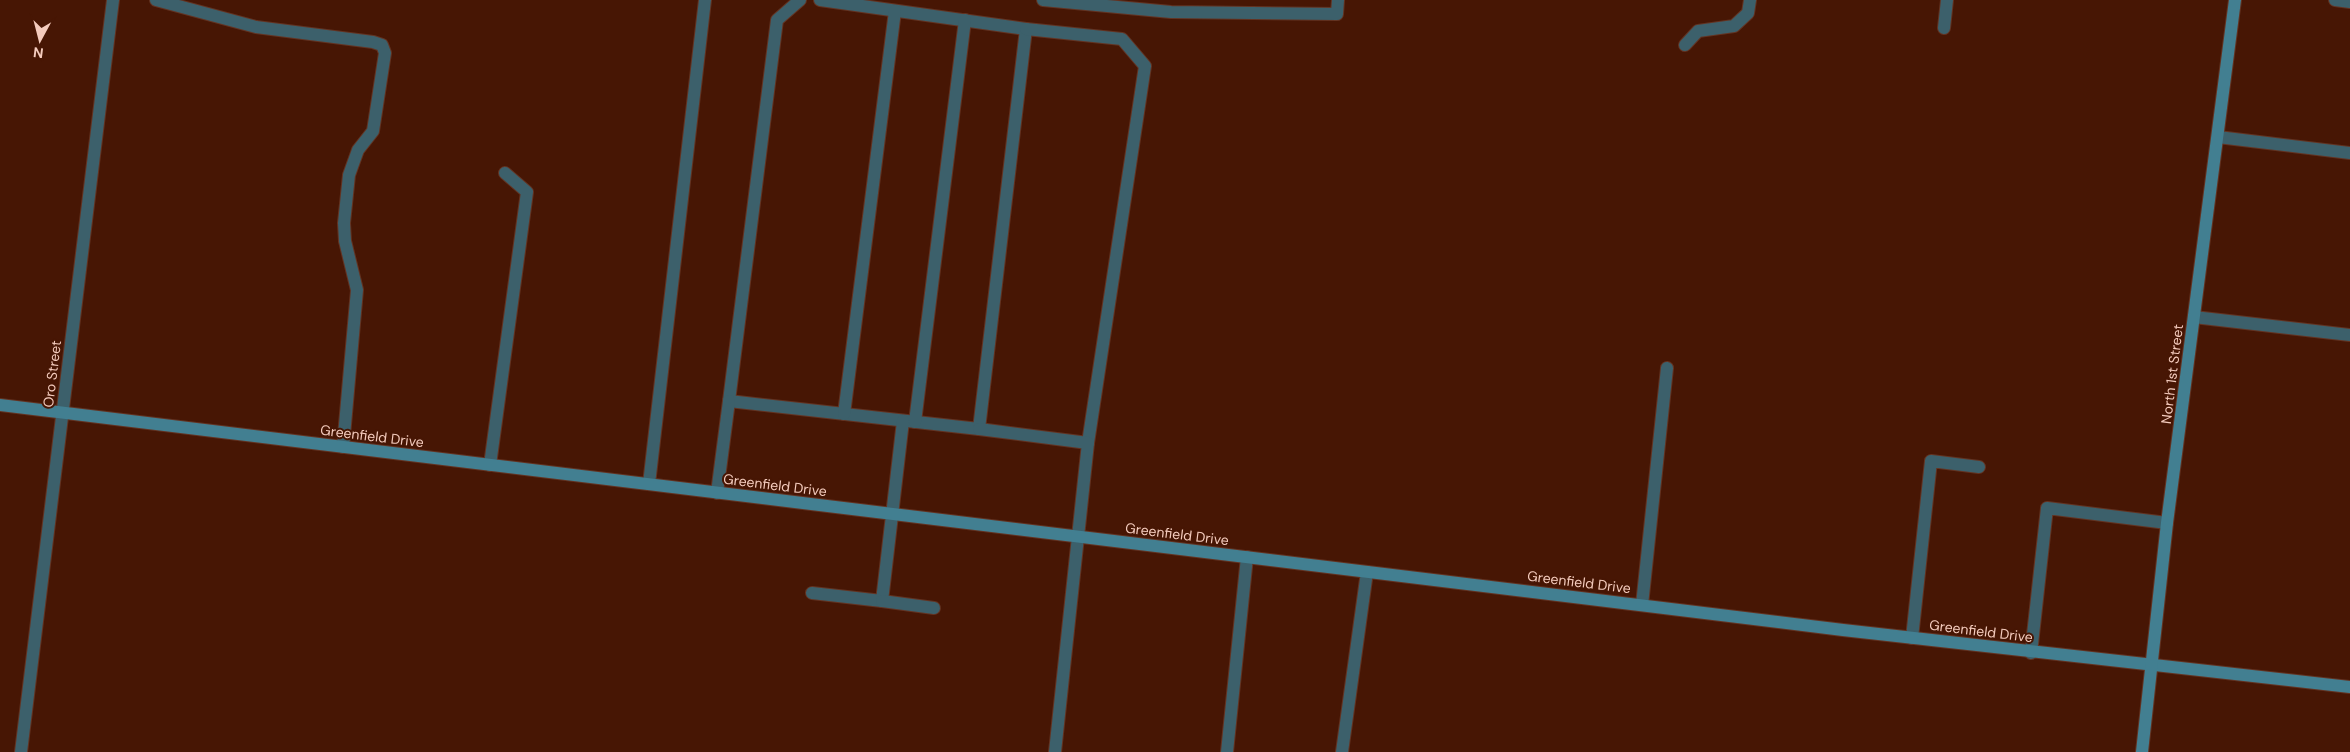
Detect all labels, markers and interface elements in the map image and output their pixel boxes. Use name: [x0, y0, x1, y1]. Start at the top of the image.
north arrow: [15, 15, 65, 65]
text: N: [32, 43, 45, 62]
street label: North 1st Street: [2157, 323, 2187, 425]
street label: Oro Street: [39, 339, 65, 409]
street label: Greenfield Drive: [319, 421, 425, 451]
street label: Greenfield Drive: [722, 470, 828, 500]
street label: Greenfield Drive: [1124, 519, 1230, 549]
street label: Greenfield Drive: [1526, 567, 1632, 597]
street label: Greenfield Drive: [1928, 616, 2034, 646]

